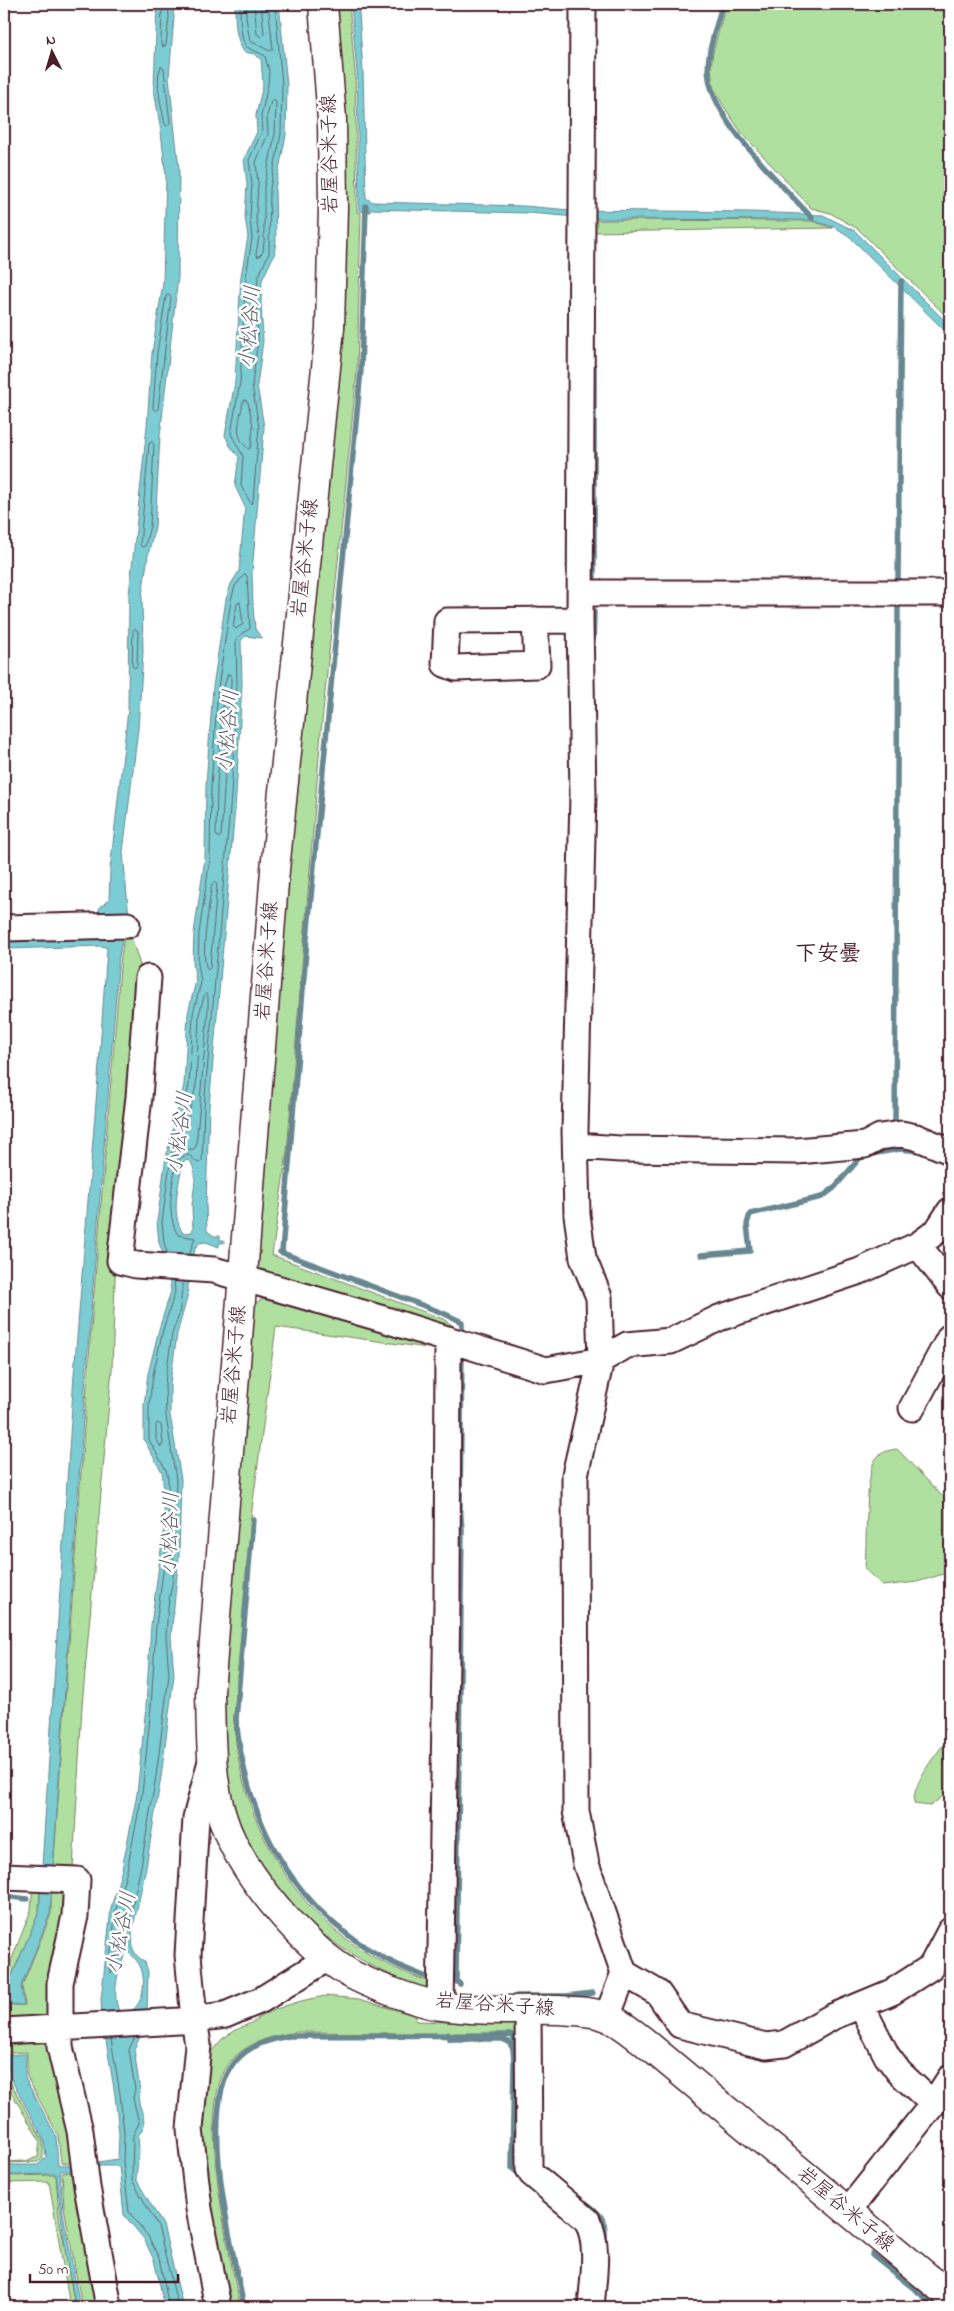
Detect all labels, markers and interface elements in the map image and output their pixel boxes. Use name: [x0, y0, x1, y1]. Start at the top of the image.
north arrow: [28, 28, 78, 78]
text: N: [45, 30, 57, 51]
street label: 岩屋谷米子線: [315, 94, 347, 214]
water label: 小松谷川: [233, 284, 269, 370]
street label: 岩屋谷米子線: [285, 497, 327, 619]
water label: 小松谷川: [210, 688, 248, 774]
street label: 岩屋谷米子線: [249, 900, 287, 1022]
district label: 下安曇: [795, 939, 861, 971]
water label: 小松谷川: [160, 1089, 202, 1177]
street label: 岩屋谷米子線: [215, 1304, 255, 1426]
water label: 小松谷川: [155, 1491, 187, 1575]
water label: 小松谷川: [99, 1889, 145, 1977]
street label: 岩屋谷米子線: [434, 1987, 556, 2025]
street label: 岩屋谷米子線: [790, 2160, 900, 2260]
scale bar: [30, 2251, 178, 2283]
text: 50 m: [38, 2259, 69, 2281]

